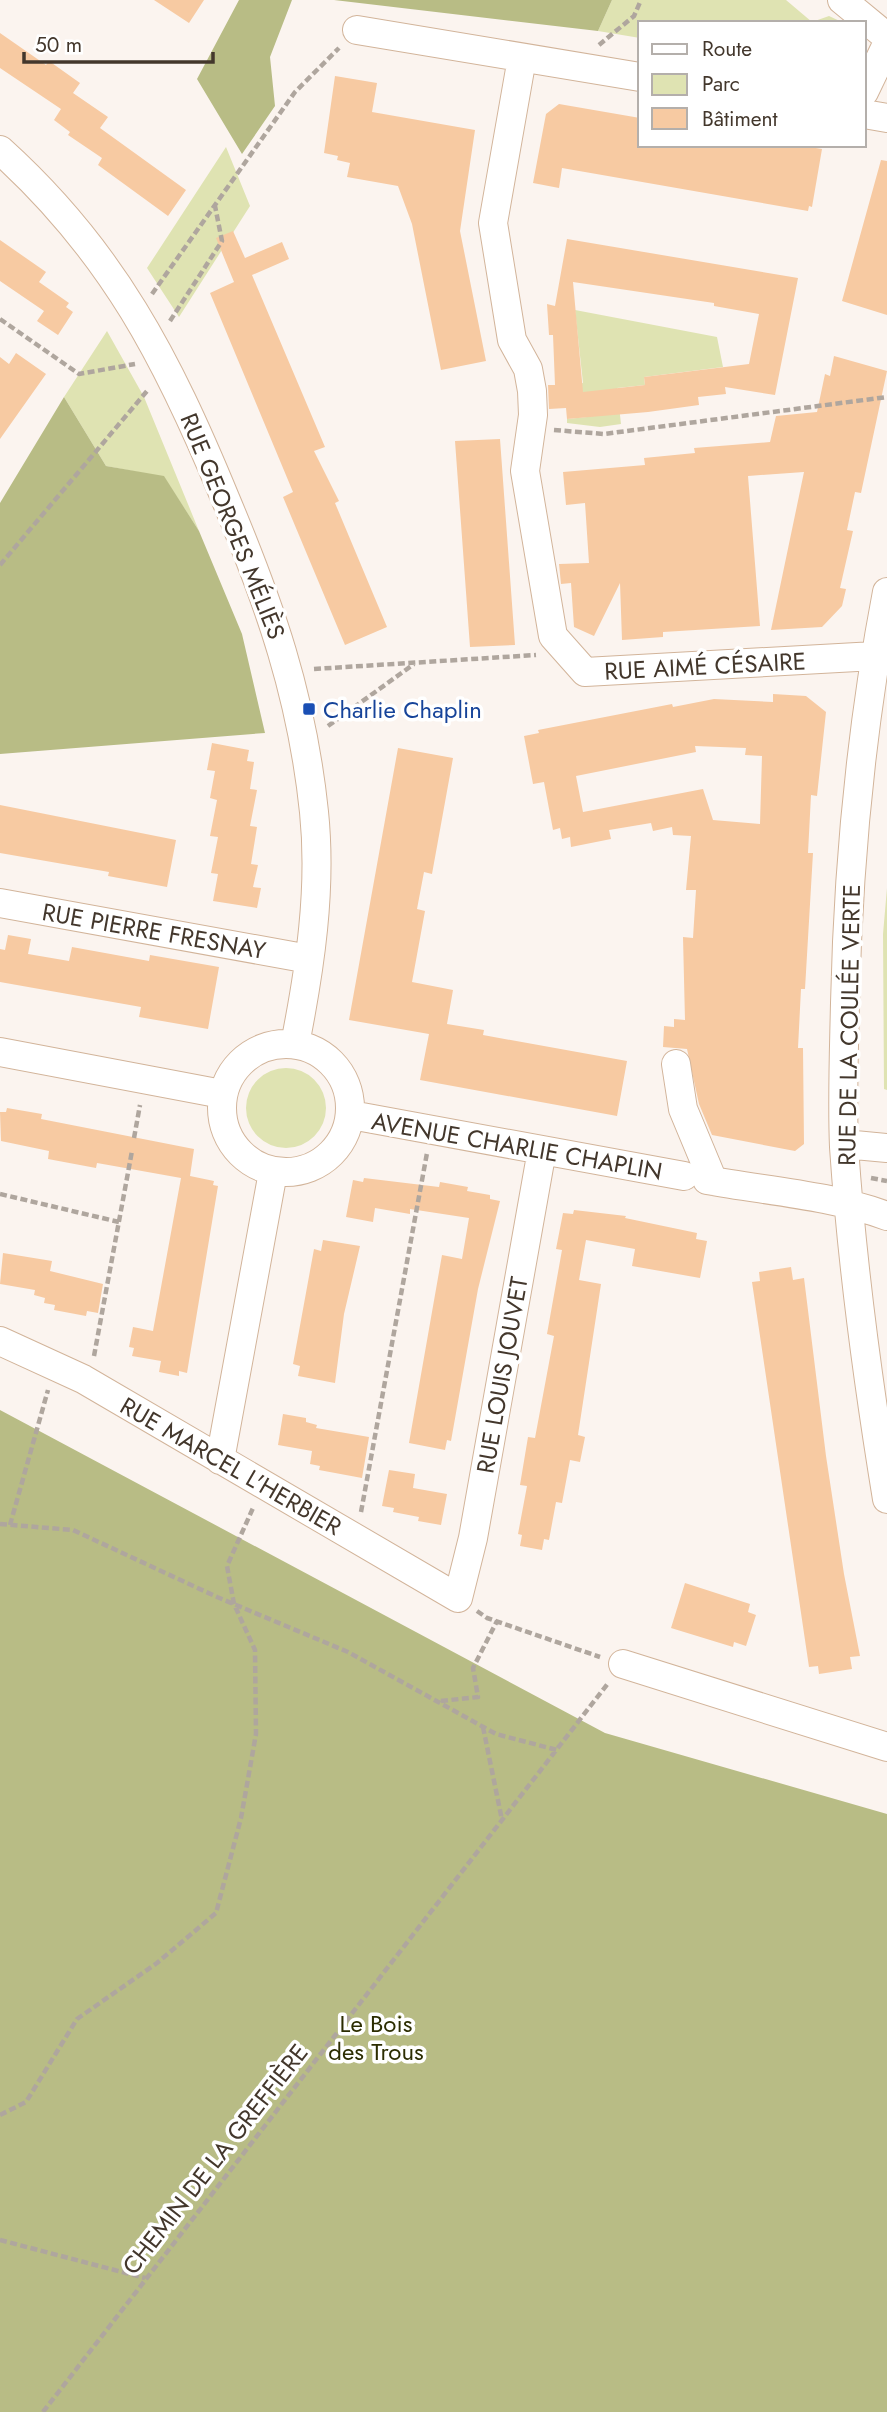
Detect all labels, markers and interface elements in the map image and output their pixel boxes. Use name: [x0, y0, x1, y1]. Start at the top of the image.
scale bar: [24, 21, 214, 65]
legend: [638, 21, 866, 147]
text: 50 m: [35, 30, 82, 60]
text: Route: [702, 34, 752, 64]
text: Parc: [702, 69, 740, 99]
text: Bâtiment: [702, 104, 778, 134]
street label: RUE GEORGES MÉLIÈS: [172, 408, 294, 644]
street label: RUE AIMÉ CÉSAIRE: [603, 643, 807, 689]
place label: Charlie Chaplin: [323, 692, 482, 727]
marker: Charlie Chaplin: [301, 701, 317, 717]
street label: RUE DE LA COULÉE VERTE: [829, 884, 869, 1166]
street label: RUE PIERRE FRESNAY: [39, 894, 269, 968]
street label: AVENUE CHARLIE CHAPLIN: [369, 1103, 665, 1189]
street label: RUE LOUIS JOUVET: [467, 1274, 537, 1476]
street label: RUE MARCEL L'HERBIER: [114, 1388, 349, 1544]
park label: Le Bois des Trous: [328, 2006, 424, 2069]
street label: CHEMIN DE LA GREFFIÈRE: [114, 2036, 316, 2282]

